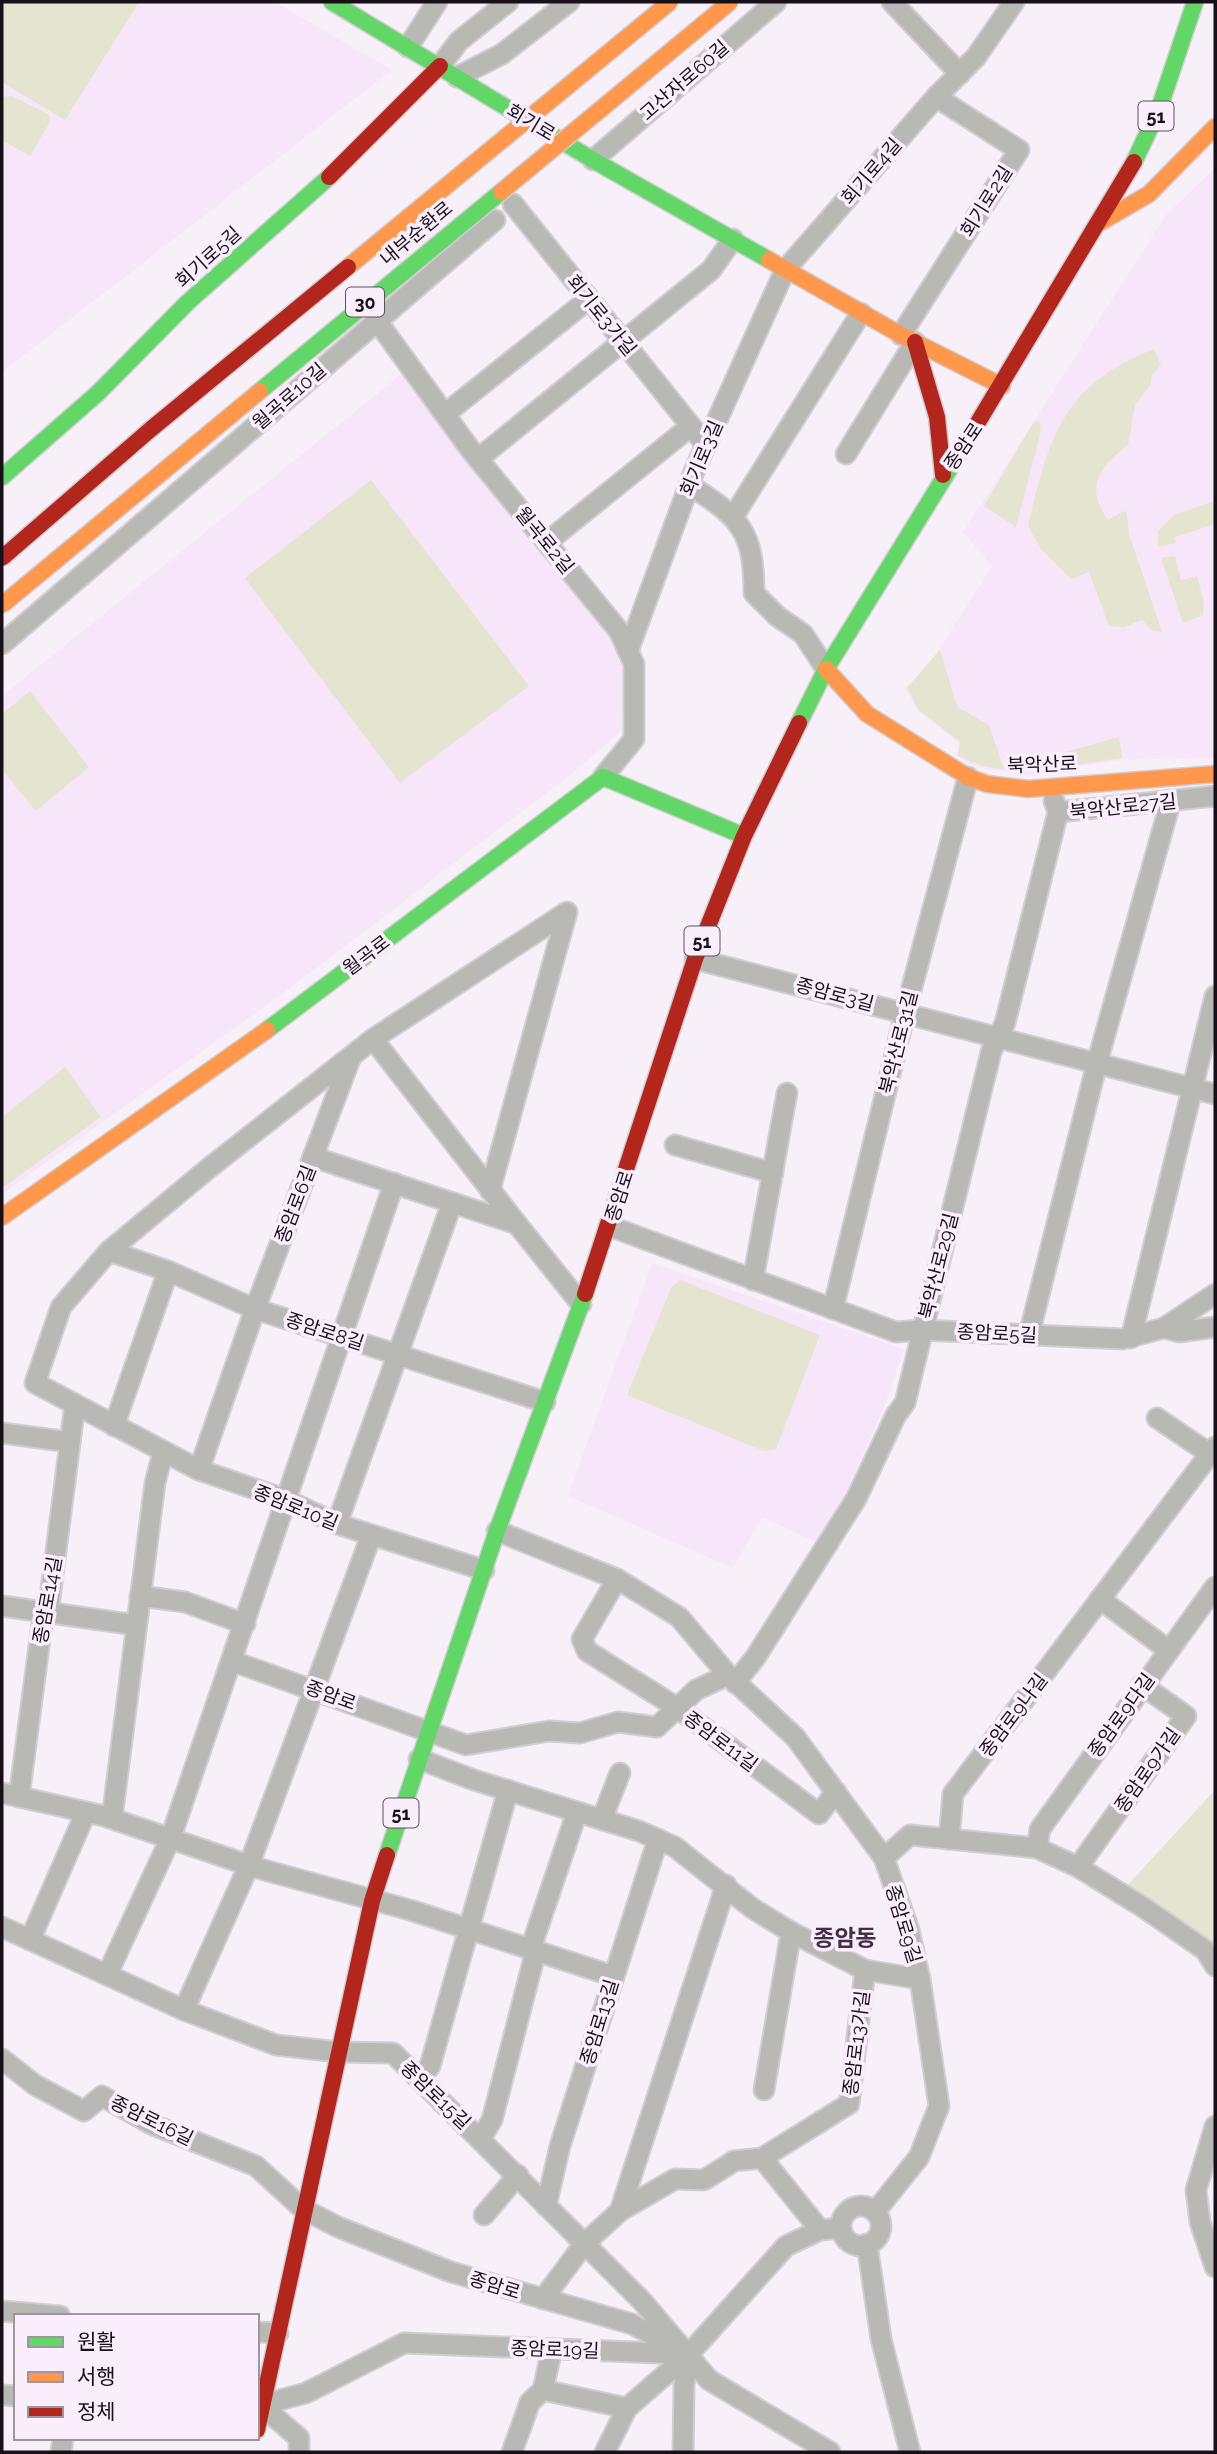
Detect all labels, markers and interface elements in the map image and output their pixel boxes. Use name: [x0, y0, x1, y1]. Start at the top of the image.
street label: 고산자로60길: [635, 35, 733, 125]
street label: 회기로: [503, 99, 559, 145]
road number: 51: [1138, 102, 1174, 131]
street label: 회기로4길: [836, 133, 906, 209]
street label: 회기로2길: [956, 161, 1016, 241]
street label: 내부순환로: [375, 196, 457, 270]
street label: 회기로5길: [171, 222, 245, 292]
street label: 회기로3가길: [563, 270, 641, 360]
road number: 30: [346, 288, 384, 316]
street label: 월곡로10길: [248, 358, 330, 434]
street label: 회기로3길: [675, 417, 727, 499]
street label: 종암로: [939, 418, 987, 474]
street label: 월곡로2길: [511, 502, 579, 578]
street label: 북악산로: [1007, 752, 1077, 776]
street label: 북악산로27길: [1068, 789, 1178, 823]
road number: 51: [684, 926, 720, 956]
street label: 월곡로: [338, 930, 394, 980]
street label: 종암로3길: [793, 973, 877, 1015]
street label: 북악산로31길: [875, 988, 921, 1096]
street label: 종암로6길: [270, 1162, 320, 1246]
street label: 종암로: [600, 1168, 638, 1224]
street label: 북악산로29길: [914, 1211, 962, 1321]
street label: 종암로8길: [283, 1308, 367, 1354]
street label: 종암로5길: [956, 1320, 1038, 1346]
street label: 종암로10길: [250, 1480, 342, 1534]
street label: 종암로14길: [28, 1555, 66, 1645]
street label: 종암로9나길: [975, 1669, 1051, 1761]
street label: 종암로9다길: [1083, 1669, 1159, 1761]
street label: 종암로: [303, 1676, 359, 1714]
street label: 종암로11길: [680, 1706, 762, 1776]
street label: 종암로9가길: [1110, 1723, 1184, 1817]
road number: 51: [384, 1798, 418, 1828]
street label: 종암로9길: [882, 1882, 926, 1966]
district label: 종암동: [813, 1924, 877, 1951]
street label: 종암로13길: [576, 1977, 622, 2067]
street label: 종암로13가길: [839, 1989, 873, 2097]
street label: 종암로15길: [397, 2056, 475, 2134]
street label: 종암로16길: [107, 2090, 197, 2150]
street label: 종암로: [467, 2267, 523, 2303]
legend: [14, 2314, 259, 2440]
text: 원활: [77, 2329, 116, 2354]
street label: 종암로19길: [510, 2336, 600, 2362]
text: 서행: [77, 2364, 116, 2389]
text: 정체: [77, 2399, 116, 2424]

